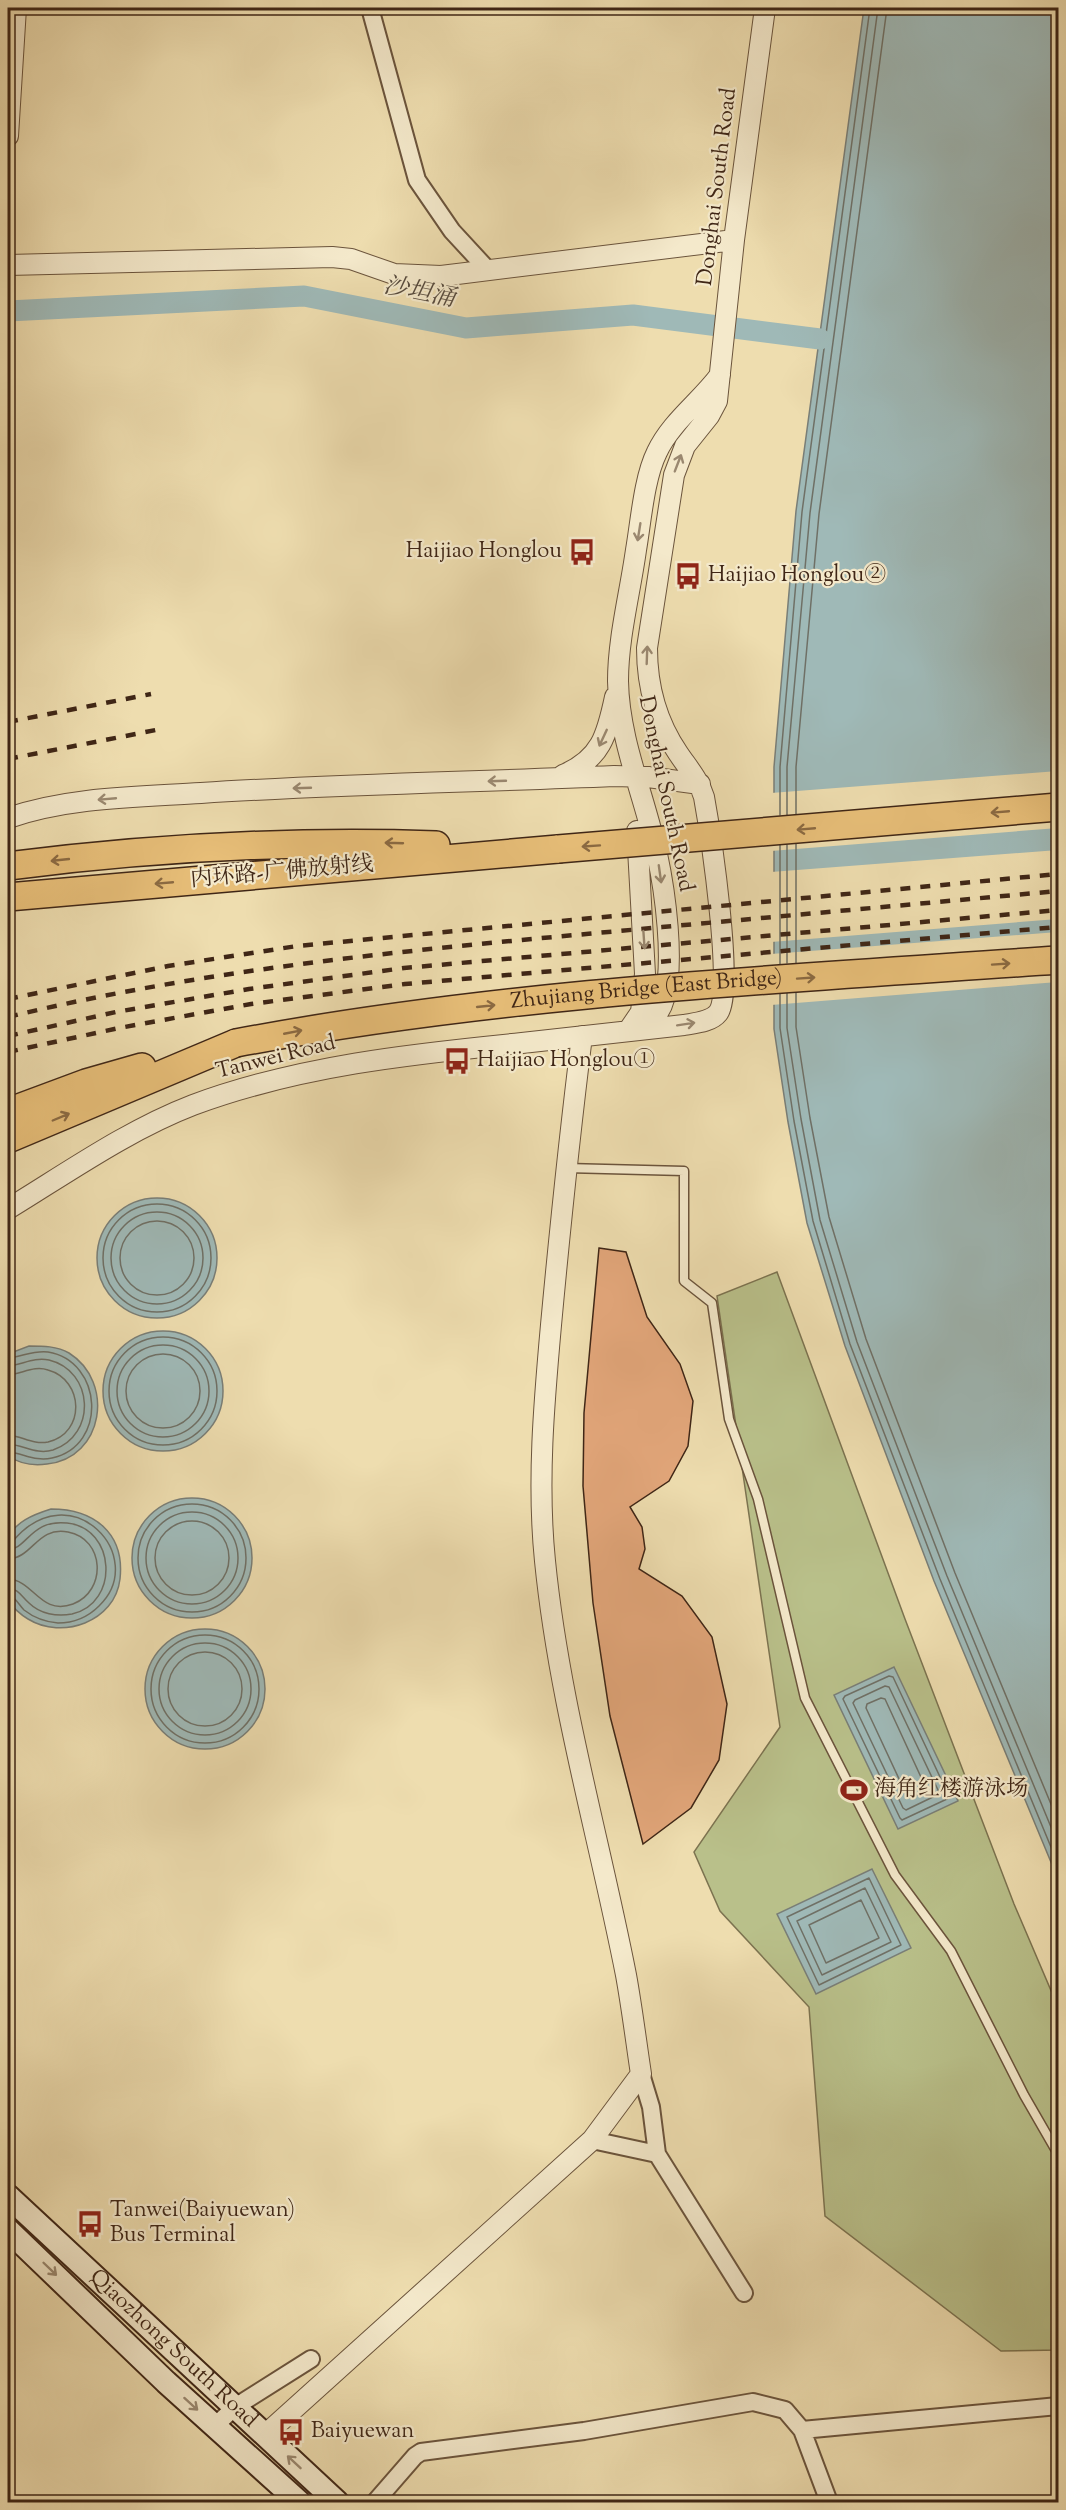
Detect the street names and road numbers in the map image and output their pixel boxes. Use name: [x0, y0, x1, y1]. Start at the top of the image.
street label: Donghai South Road: [690, 86, 746, 288]
street label: Donghai South Road: [629, 693, 701, 895]
street label: 内环路-广佛放射线: [189, 849, 375, 897]
street label: Zhujiang Bridge (East Bridge): [509, 963, 783, 1019]
street label: Tanwei Road: [213, 1028, 339, 1088]
street label: Qiaozhong South Road: [81, 2262, 264, 2436]

